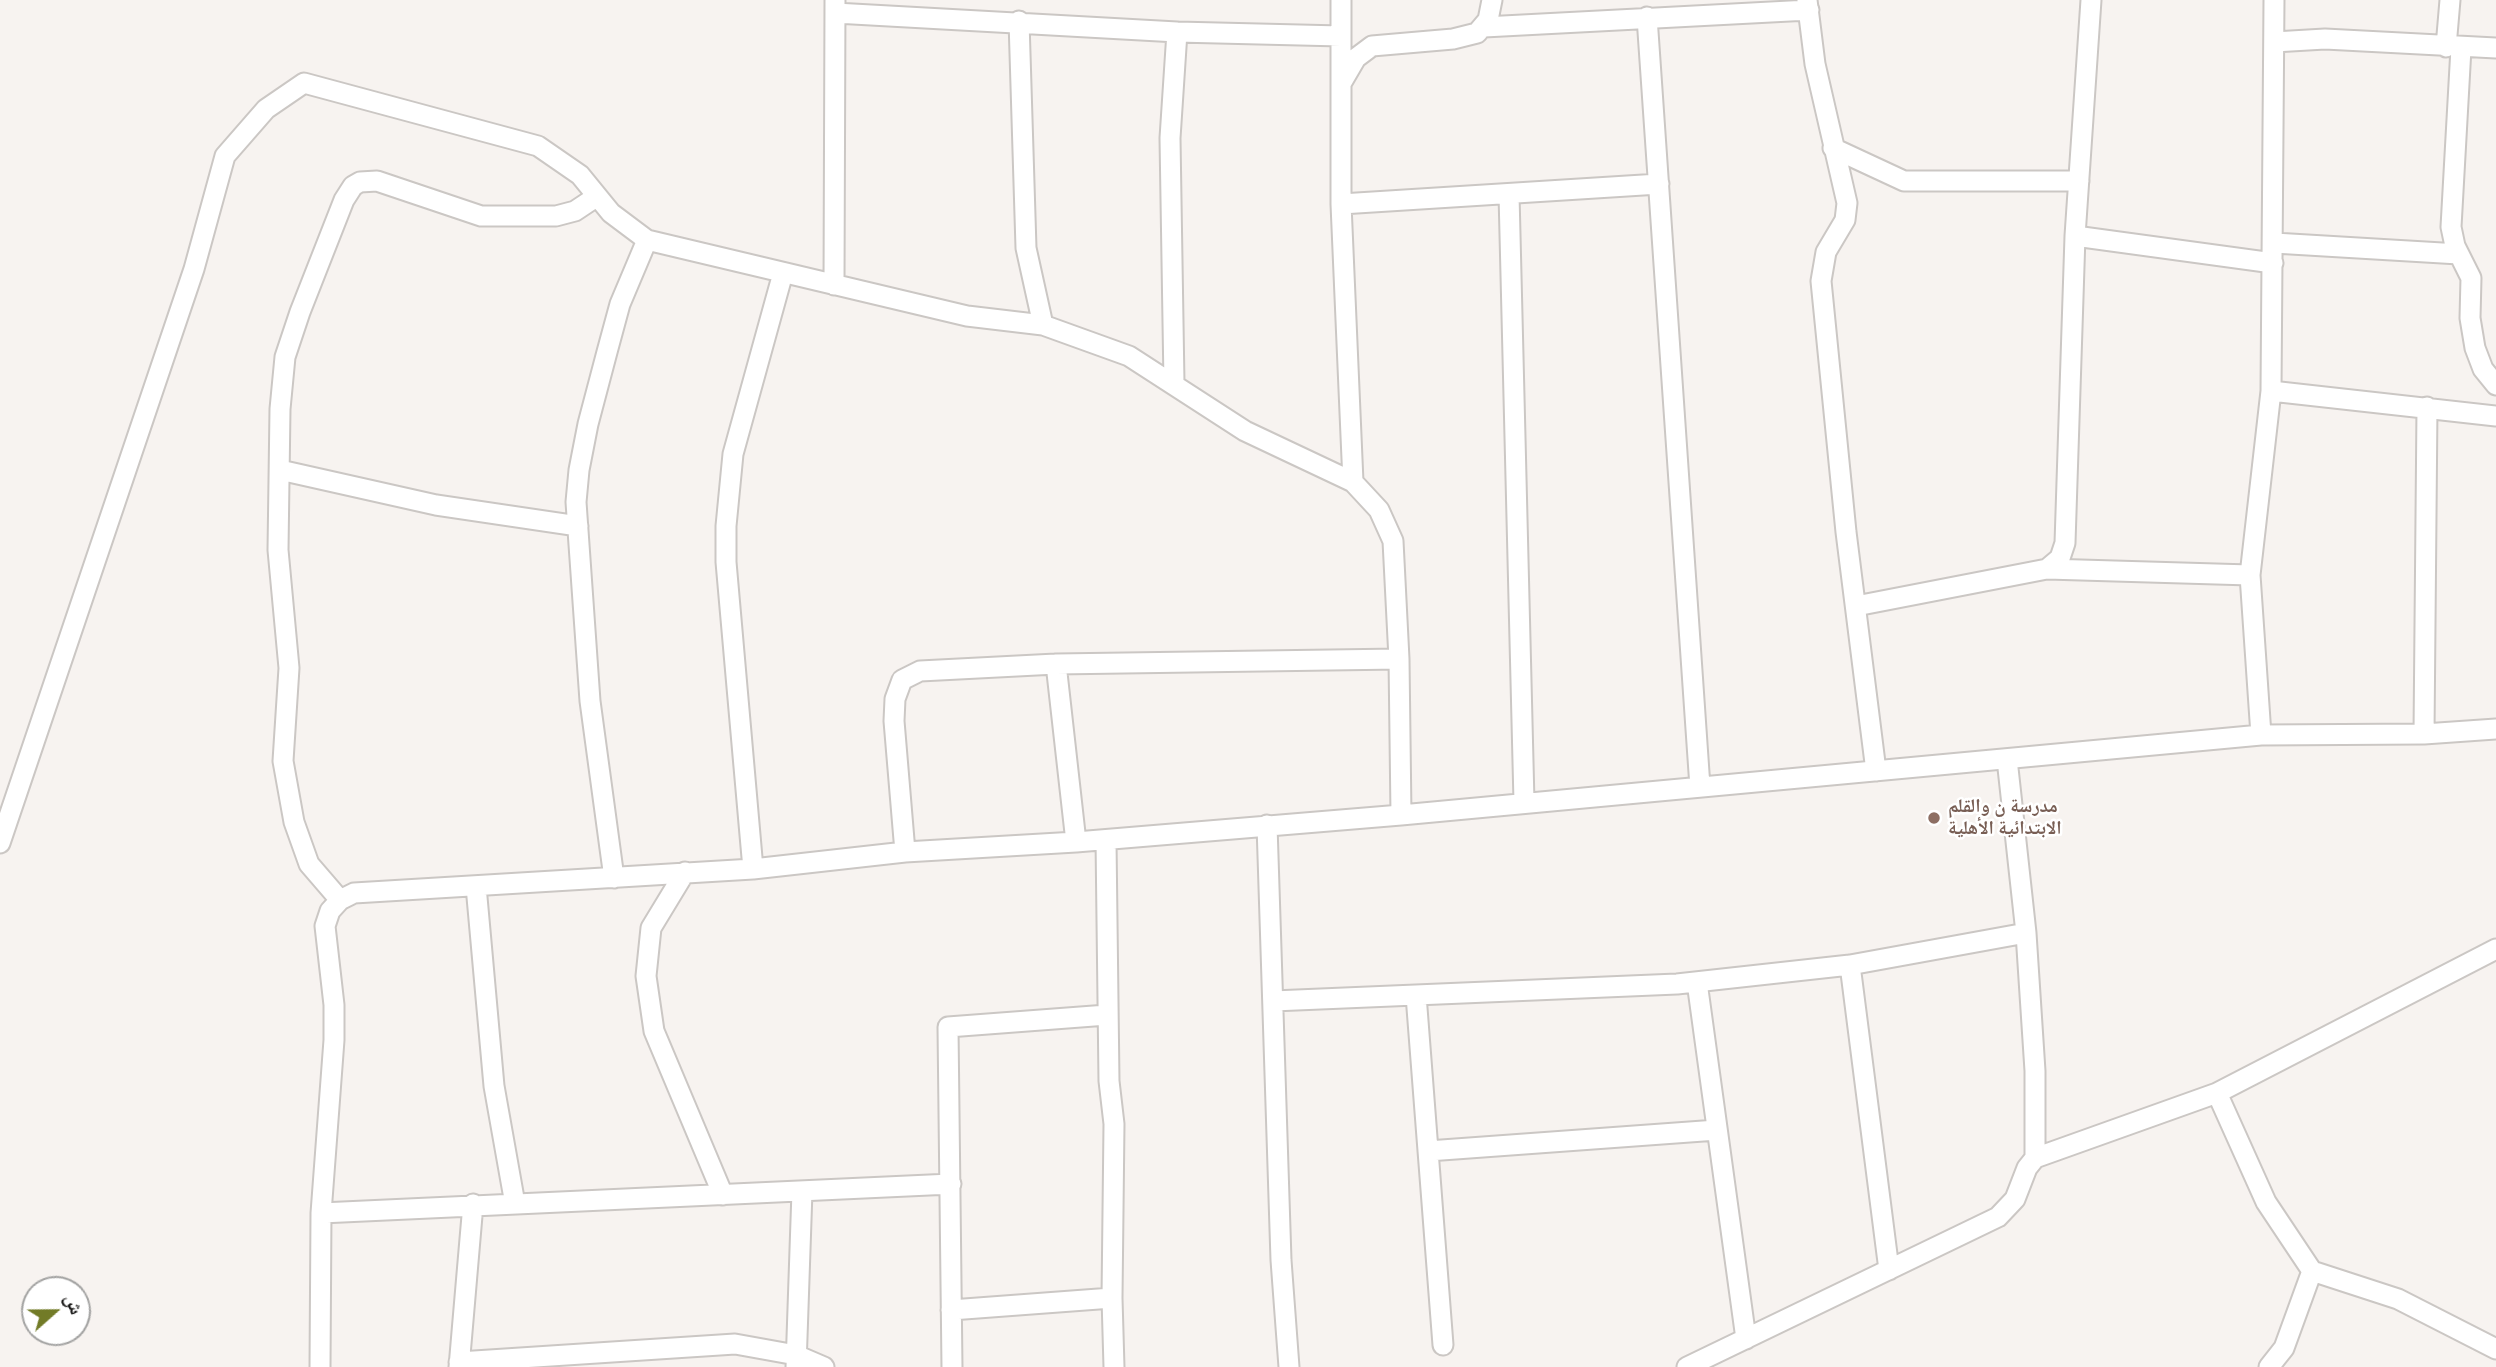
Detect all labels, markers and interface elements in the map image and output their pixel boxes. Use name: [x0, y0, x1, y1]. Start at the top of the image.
place label: مدرسة ن والقلم الابتدائية الأهلية: [1948, 796, 2062, 840]
marker: مدرسة ن والقلم الابتدائية الأهلية: [1926, 810, 1942, 826]
north arrow: [21, 1276, 91, 1346]
text: ش: [60, 1290, 89, 1318]

